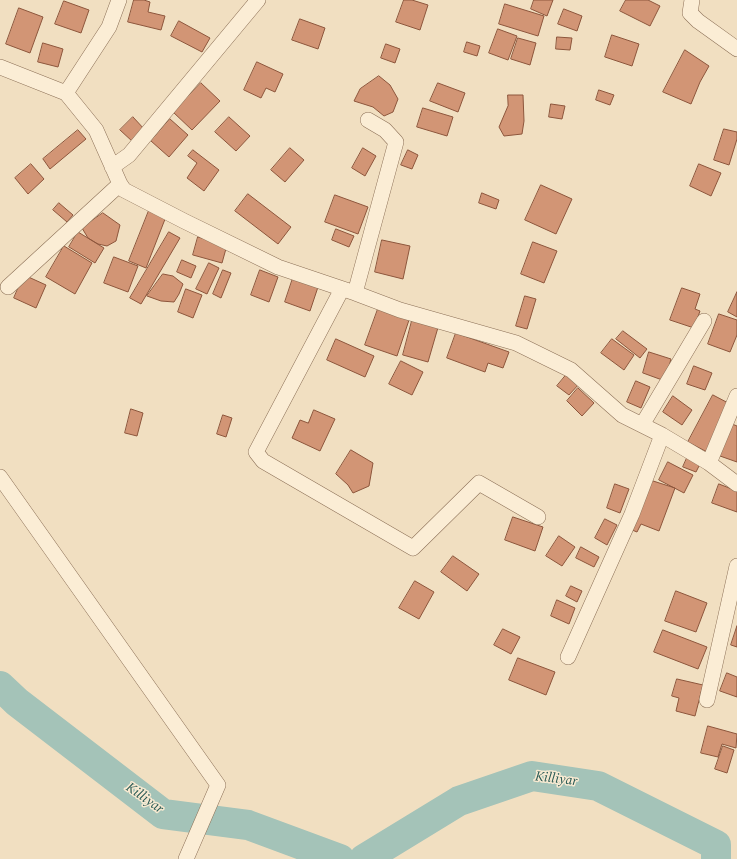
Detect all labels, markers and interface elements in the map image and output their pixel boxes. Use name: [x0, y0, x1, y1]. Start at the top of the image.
water label: Killiyar: [534, 769, 578, 791]
water label: Killiyar: [122, 780, 166, 818]

